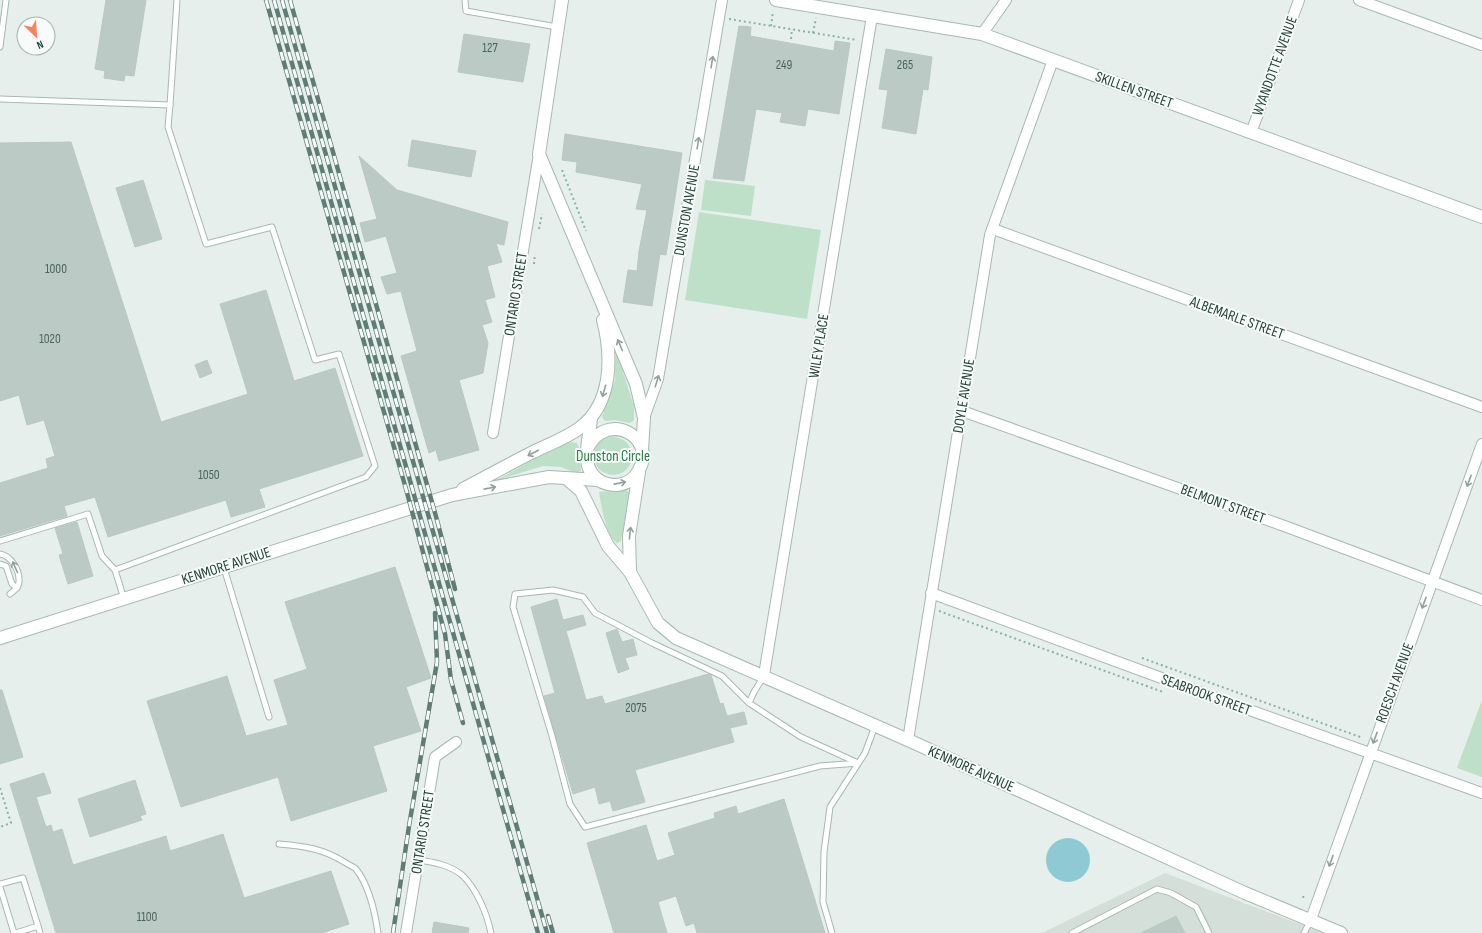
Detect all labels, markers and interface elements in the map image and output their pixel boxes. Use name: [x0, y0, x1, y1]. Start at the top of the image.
street label: WYANDOTTE AVENUE: [1248, 13, 1302, 119]
north arrow: [16, 16, 56, 56]
text: N: [34, 37, 45, 52]
house number: 127: [482, 40, 498, 56]
one-way arrow: [708, 55, 716, 68]
house number: 249: [776, 57, 792, 73]
house number: 265: [897, 57, 913, 73]
street label: SKILLEN STREET: [1093, 67, 1175, 113]
one-way arrow: [694, 137, 702, 150]
street label: DUNSTON AVENUE: [670, 163, 704, 257]
street label: ONTARIO STREET: [500, 251, 532, 337]
house number: 1000: [45, 261, 67, 277]
street label: ALBEMARLE STREET: [1186, 292, 1287, 344]
street label: WILEY PLACE: [805, 312, 833, 380]
house number: 1020: [39, 331, 61, 347]
one-way arrow: [616, 340, 623, 352]
street label: DOYLE AVENUE: [949, 357, 979, 435]
one-way arrow: [654, 375, 661, 388]
one-way arrow: [600, 384, 607, 397]
park label: Dunston Circle: [576, 447, 650, 466]
one-way arrow: [527, 449, 539, 457]
house number: 1050: [198, 467, 220, 483]
one-way arrow: [1464, 474, 1472, 486]
one-way arrow: [613, 479, 626, 487]
street label: BELMONT STREET: [1178, 480, 1268, 528]
one-way arrow: [483, 484, 496, 492]
one-way arrow: [626, 527, 634, 540]
street label: KENMORE AVENUE: [179, 543, 273, 589]
one-way arrow: [10, 562, 18, 574]
one-way arrow: [1420, 597, 1428, 609]
street label: ROESCH AVENUE: [1372, 640, 1418, 726]
street label: SEABROOK STREET: [1158, 670, 1254, 720]
house number: 2075: [625, 700, 647, 716]
one-way arrow: [1370, 732, 1378, 744]
street label: KENMORE AVENUE: [925, 742, 1017, 796]
street label: ONTARIO STREET: [407, 789, 439, 875]
one-way arrow: [1327, 854, 1334, 867]
house number: 1100: [137, 909, 158, 925]

